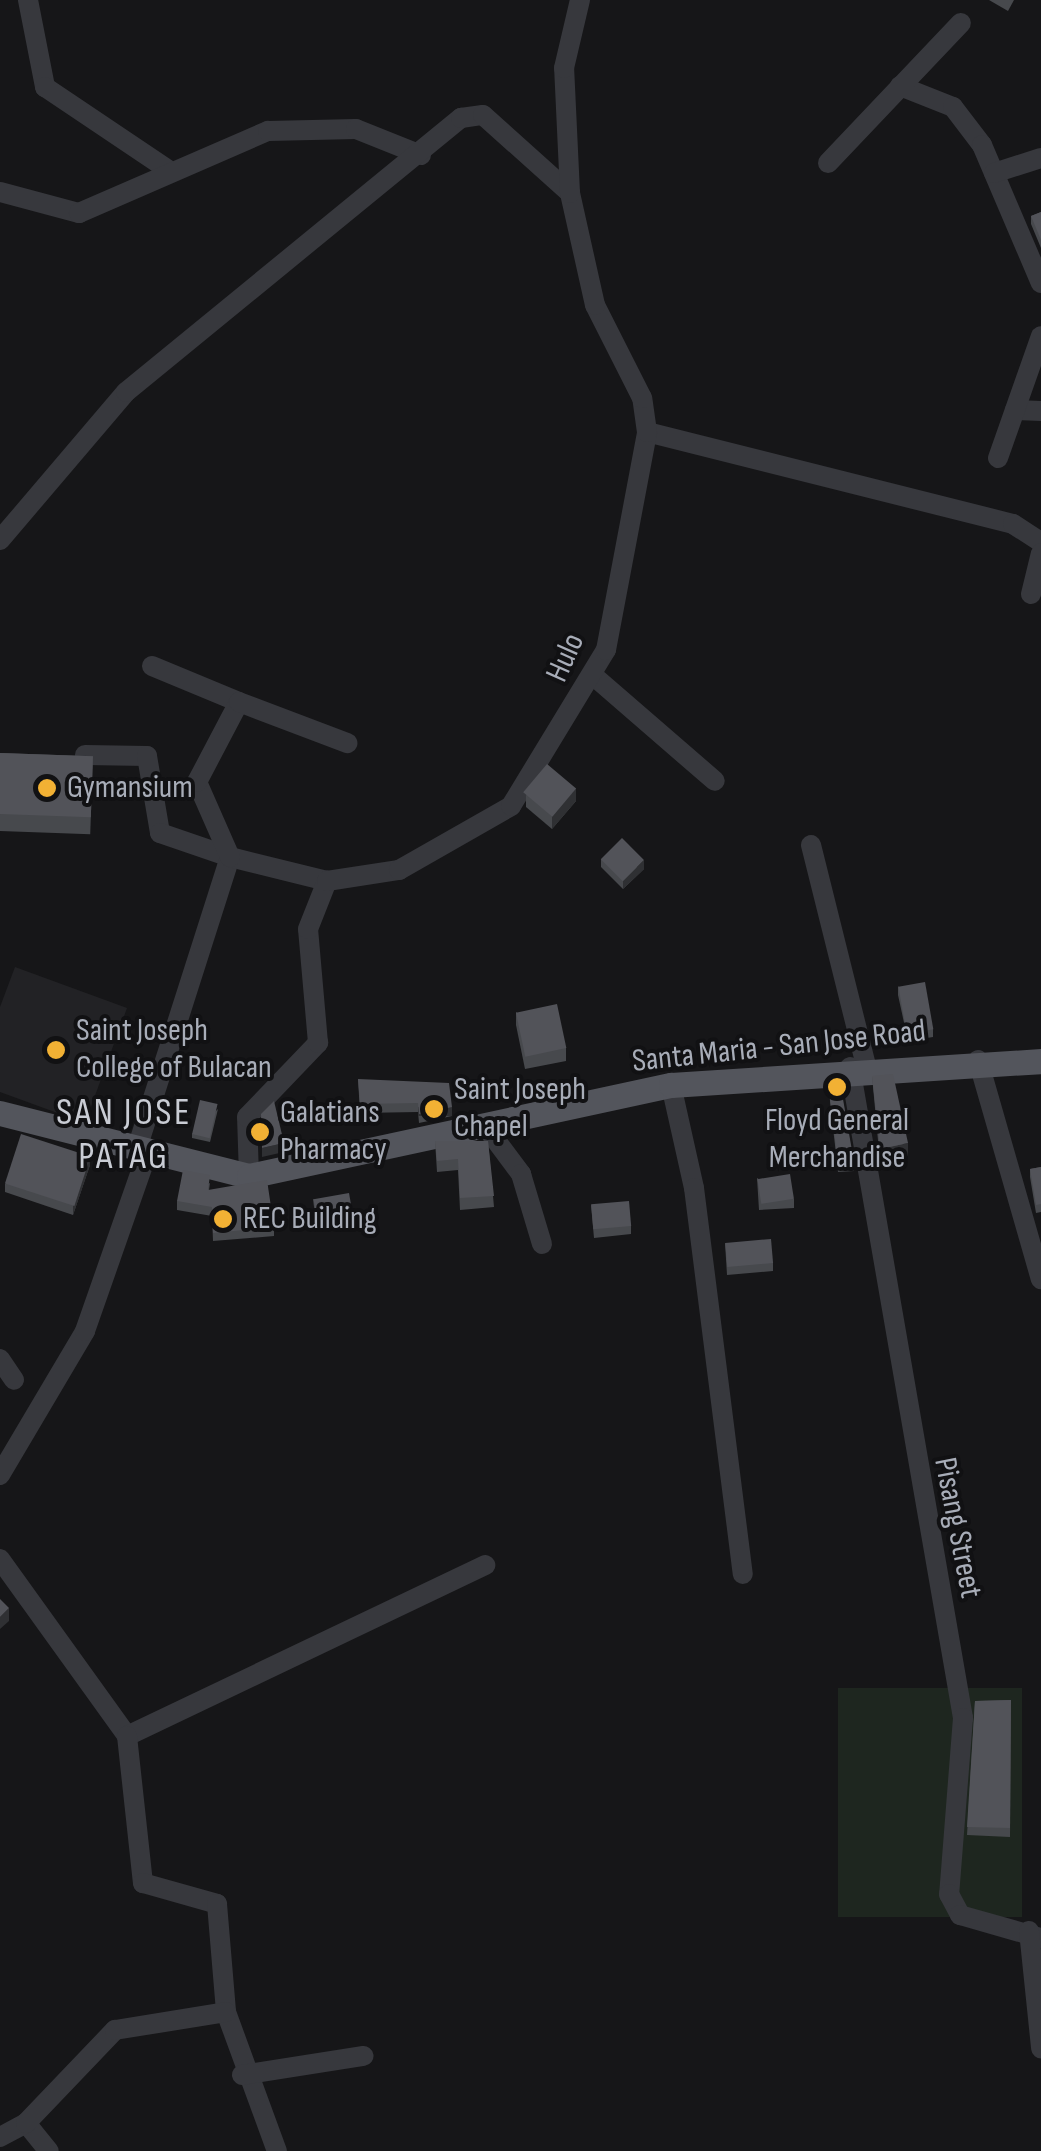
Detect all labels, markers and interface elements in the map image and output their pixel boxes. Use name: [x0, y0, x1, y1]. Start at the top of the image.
street label: Hulo: [539, 628, 593, 688]
place label: Gymansium: [67, 769, 193, 807]
marker: Gymansium: [36, 777, 58, 799]
street label: Santa Maria - San Jose Road: [630, 1012, 928, 1082]
place label: Saint Joseph College of Bulacan: [76, 1013, 272, 1088]
marker: Saint Joseph College of Bulacan: [45, 1039, 67, 1061]
place label: Saint Joseph Chapel: [454, 1072, 586, 1147]
marker: Floyd General Merchandise: [826, 1076, 848, 1098]
district label: SAN JOSE PATAG: [56, 1090, 192, 1180]
place label: Galatians Pharmacy: [280, 1095, 387, 1170]
marker: Saint Joseph Chapel: [423, 1098, 445, 1120]
place label: Floyd General Merchandise: [765, 1103, 909, 1178]
marker: Galatians Pharmacy: [249, 1121, 271, 1143]
place label: REC Building: [243, 1200, 376, 1238]
marker: REC Building: [212, 1208, 234, 1230]
street label: Pisang Street: [925, 1455, 989, 1601]

